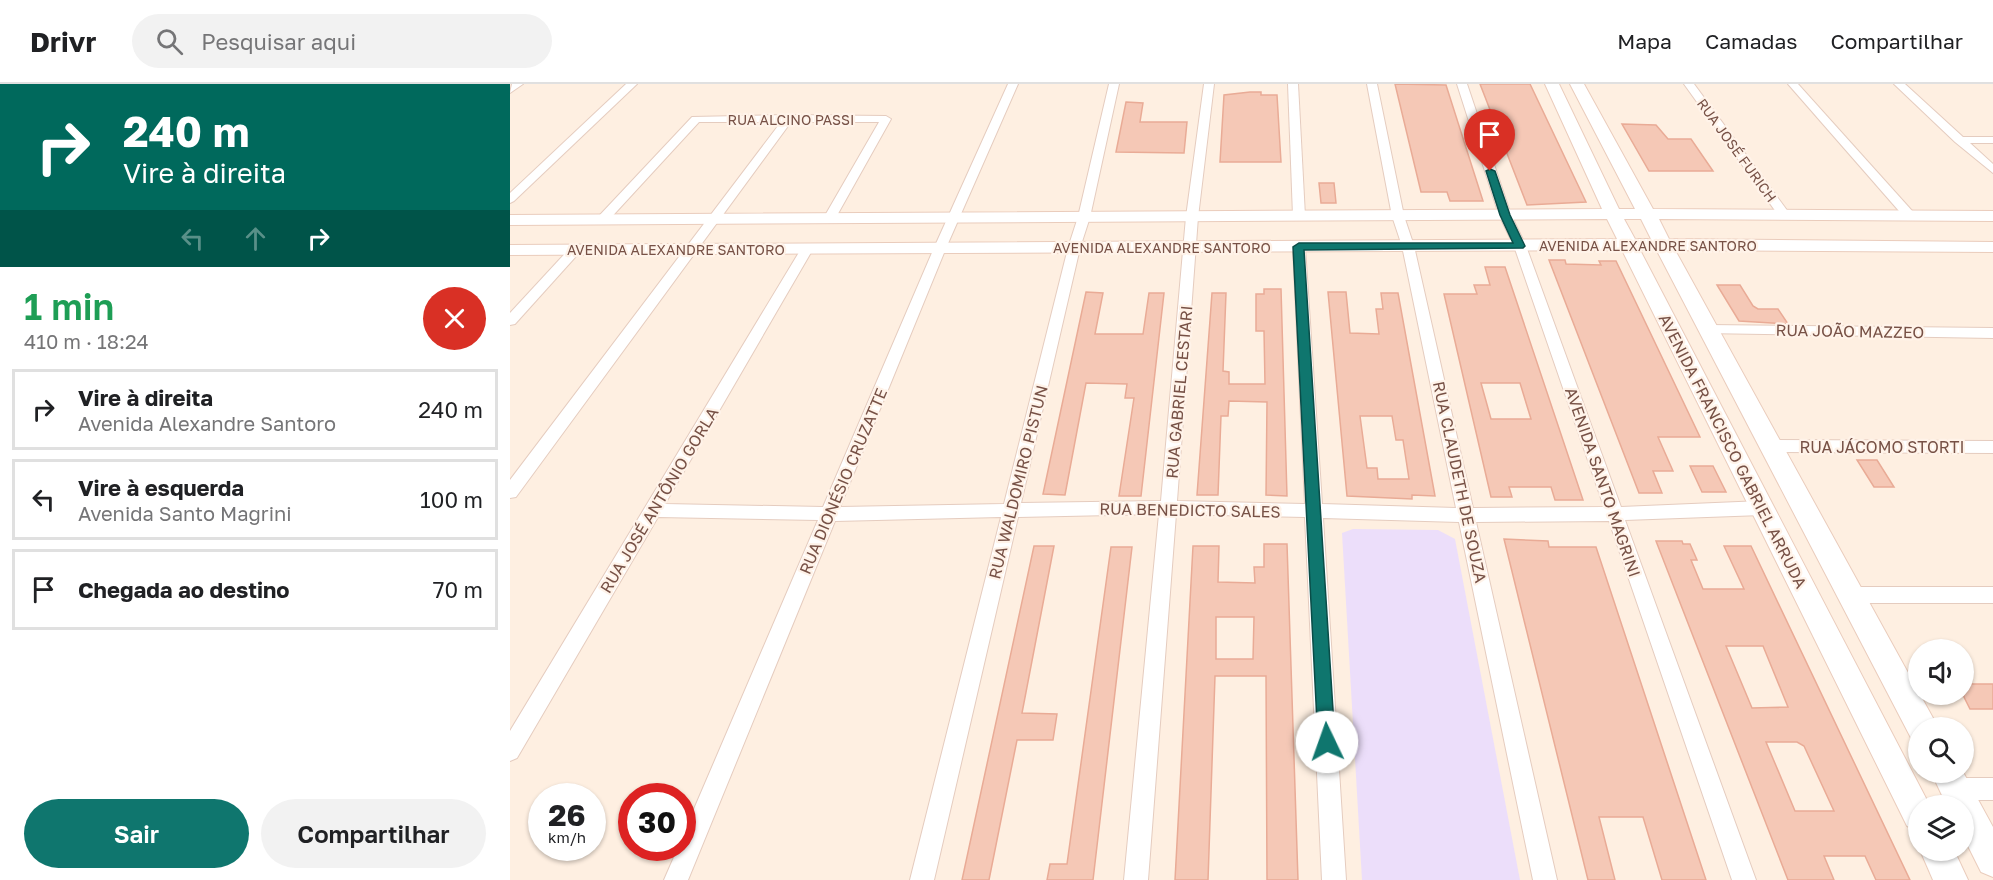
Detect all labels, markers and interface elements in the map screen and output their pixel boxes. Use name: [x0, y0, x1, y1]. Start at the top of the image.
search box: [132, 14, 552, 68]
text: Drivr: [30, 25, 96, 58]
icon: search: [153, 25, 186, 58]
text: Pesquisar aqui: [201, 28, 356, 55]
text: Mapa: [1617, 28, 1672, 54]
text: Camadas: [1705, 28, 1797, 54]
text: Compartilhar: [1830, 28, 1963, 54]
street label: RUA JOSÉ FURICH: [1694, 95, 1780, 205]
text: 240 m: [123, 106, 249, 156]
icon: right: [24, 108, 102, 186]
pin: [1464, 109, 1515, 171]
street label: RUA ALCINO PASSI: [728, 111, 854, 128]
icon: arrive: [1473, 118, 1506, 151]
text: Vire à direita: [123, 157, 286, 189]
icon: left: [176, 222, 209, 255]
icon: ahead: [239, 222, 272, 255]
icon: right: [302, 222, 335, 255]
street label: AVENIDA ALEXANDRE SANTORO: [1539, 237, 1757, 254]
street label: AVENIDA ALEXANDRE SANTORO: [1053, 239, 1271, 256]
street label: AVENIDA ALEXANDRE SANTORO: [567, 241, 785, 258]
text: 1 min: [24, 285, 114, 328]
button: close: [423, 287, 486, 350]
street label: RUA GABRIEL CESTARI: [1161, 305, 1197, 479]
street label: AVENIDA FRANCISCO GABRIEL ARRUDA: [1655, 310, 1811, 592]
street label: RUA JOÃO MAZZEO: [1776, 320, 1924, 342]
text: 410 m · 18:24: [24, 329, 149, 353]
street label: RUA CLAUDETH DE SOUZA: [1429, 380, 1491, 585]
street label: RUA WALDOMIRO PISTUN: [984, 383, 1052, 581]
text: Vire à direita: [78, 384, 213, 411]
street label: AVENIDA SANTO MAGRINI: [1561, 384, 1645, 580]
street label: RUA DIONÉSIO CRUZATTE: [795, 385, 891, 577]
icon: right: [27, 393, 60, 426]
text: 240 m: [418, 396, 483, 423]
street label: RUA JOSÉ ANTÔNIO GORLA: [596, 403, 723, 596]
text: Avenida Alexandre Santoro: [78, 411, 336, 435]
street label: RUA JÁCOMO STORTI: [1800, 437, 1964, 457]
text: Vire à esquerda: [78, 474, 244, 501]
icon: left: [27, 483, 60, 516]
text: 100 m: [420, 486, 483, 513]
street label: RUA BENEDICTO SALES: [1099, 498, 1281, 522]
text: Avenida Santo Magrini: [78, 501, 292, 525]
icon: arrive: [27, 573, 60, 606]
text: Chegada ao destino: [78, 576, 290, 603]
text: 70 m: [433, 576, 483, 603]
map controls: [1908, 639, 1974, 861]
button: sound: [1908, 639, 1974, 705]
position arrow: [1295, 710, 1359, 774]
button: search: [1908, 717, 1974, 783]
speed limit sign: 30: [618, 783, 696, 861]
button: layers: [1908, 795, 1974, 861]
text: 26: [548, 797, 586, 833]
button: Sair: [24, 799, 249, 868]
button: Compartilhar: [261, 799, 486, 868]
text: km/h: [548, 828, 586, 846]

